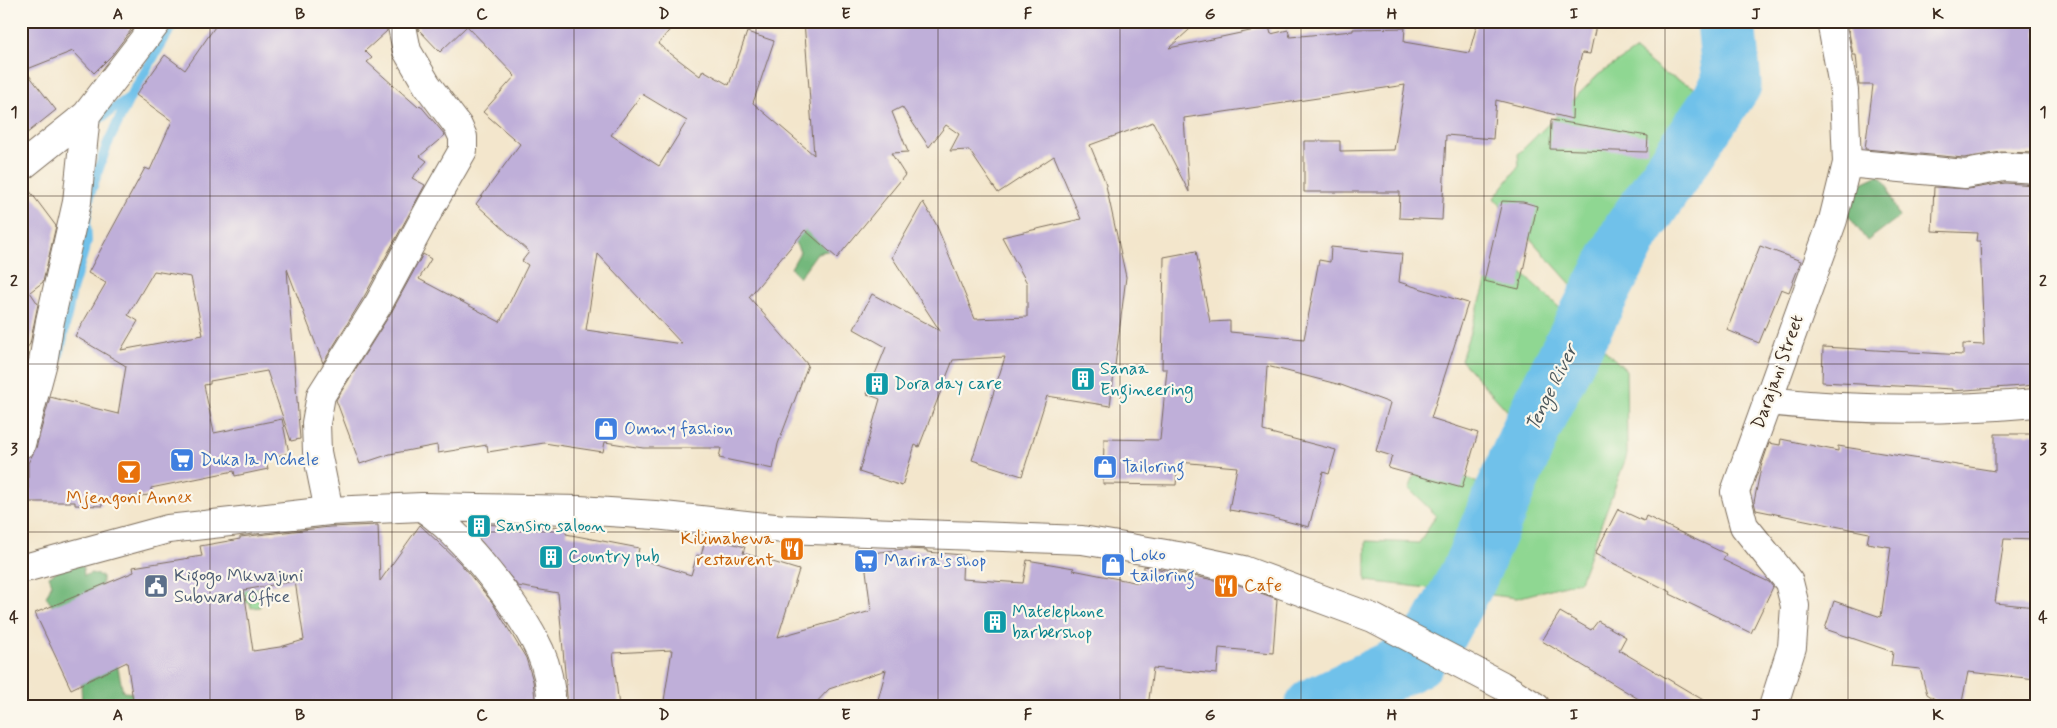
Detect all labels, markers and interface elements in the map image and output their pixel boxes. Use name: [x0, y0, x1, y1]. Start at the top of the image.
text: A: [113, 4, 123, 25]
text: B: [295, 4, 305, 25]
text: C: [476, 4, 488, 25]
text: D: [658, 4, 670, 25]
text: E: [841, 4, 851, 25]
text: F: [1024, 4, 1033, 25]
text: G: [1205, 4, 1216, 25]
text: H: [1387, 4, 1398, 25]
text: I: [1570, 4, 1579, 25]
text: J: [1751, 4, 1761, 25]
text: K: [1932, 4, 1944, 25]
text: 1: [10, 102, 18, 123]
text: 1: [2039, 102, 2047, 123]
text: 2: [10, 271, 18, 292]
text: 2: [2039, 271, 2047, 292]
street label: Darajani Street: [1746, 311, 1810, 432]
water label: Tenge River: [1520, 338, 1587, 436]
place label: Sanaa Engineering: [1100, 357, 1194, 404]
building icon: Sanaa Engineering: [1070, 366, 1096, 392]
building icon: Dora day care: [864, 371, 890, 397]
place label: Dora day care: [894, 372, 1002, 396]
shop icon: Ommy fashion: [593, 416, 619, 442]
place label: Ommy fashion: [624, 417, 733, 441]
text: 3: [10, 439, 18, 460]
text: 3: [2039, 439, 2047, 460]
supermarket icon: Duka la Mchele: [169, 447, 195, 473]
place label: Duka la Mchele: [200, 448, 319, 472]
shop icon: Tailoring: [1092, 454, 1118, 480]
place label: Tailoring: [1122, 455, 1185, 481]
bar icon: Mjengoni Annex: [116, 459, 142, 485]
place label: Mjengoni Annex: [66, 486, 192, 510]
building icon: Sansiro saloon: [466, 513, 492, 539]
place label: Sansiro saloon: [496, 514, 605, 538]
place label: Kilimahewa restaurent: [681, 527, 774, 572]
restaurant icon: Kilimahewa restaurent: [779, 536, 805, 562]
place label: Loko tailoring: [1129, 543, 1195, 590]
building icon: Country pub: [538, 544, 564, 570]
place label: Country pub: [568, 545, 660, 569]
supermarket icon: Marira's shop: [853, 548, 879, 574]
place label: Marira's shop: [884, 549, 986, 573]
shop icon: Loko tailoring: [1100, 552, 1126, 578]
place label: Kigogo Mkwajuni Subward Office: [174, 564, 303, 609]
public building icon: Kigogo Mkwajuni Subward Office: [143, 573, 169, 599]
restaurant icon: Cafe: [1213, 573, 1239, 599]
place label: Cafe: [1244, 574, 1282, 598]
place label: Matelephone barbershop: [1012, 600, 1104, 645]
text: 4: [9, 607, 19, 628]
text: 4: [2038, 607, 2048, 628]
building icon: Matelephone barbershop: [982, 609, 1008, 635]
text: A: [113, 705, 123, 726]
text: B: [295, 705, 305, 726]
text: C: [476, 705, 488, 726]
text: D: [658, 705, 670, 726]
text: E: [841, 705, 851, 726]
text: F: [1024, 705, 1033, 726]
text: G: [1205, 705, 1216, 726]
text: H: [1387, 705, 1398, 726]
text: I: [1570, 705, 1579, 726]
text: J: [1751, 705, 1761, 726]
text: K: [1932, 705, 1944, 726]

